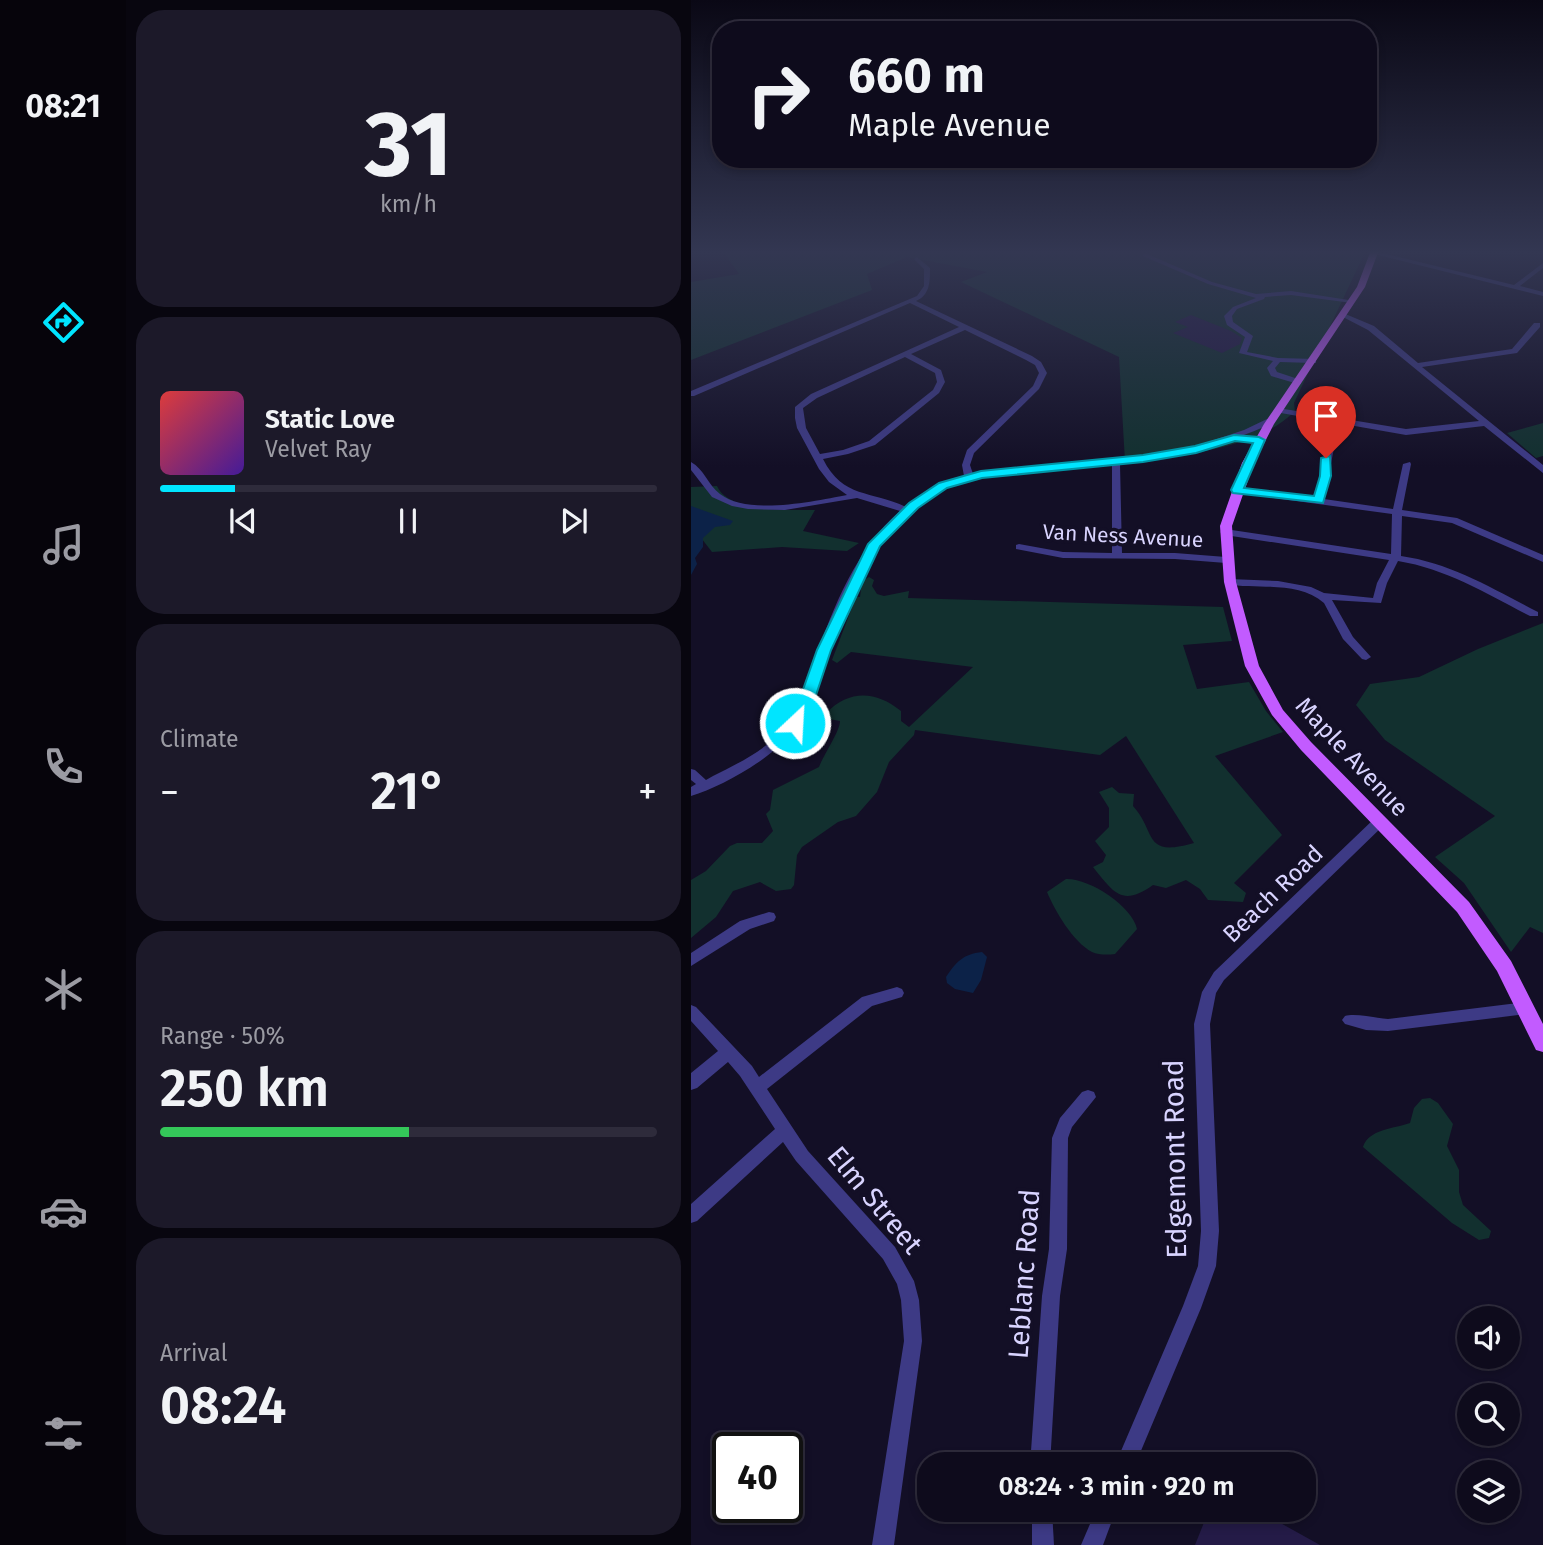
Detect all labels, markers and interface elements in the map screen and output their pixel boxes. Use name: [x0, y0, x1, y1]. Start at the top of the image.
text: 660 m: [848, 46, 985, 105]
icon: right: [733, 49, 824, 140]
text: 08:21: [25, 87, 101, 125]
text: 31: [365, 90, 452, 199]
text: Maple Avenue: [848, 106, 1051, 144]
text: km/h: [380, 190, 437, 218]
icon: directions: [39, 298, 88, 347]
pin: [1296, 386, 1356, 458]
icon: arrive: [1307, 397, 1345, 435]
text: Static Love: [265, 404, 395, 435]
text: Velvet Ray: [265, 435, 372, 463]
icon: previous: [224, 502, 262, 540]
icon: pause: [389, 502, 427, 540]
icon: next: [555, 502, 593, 540]
street label: Van Ness Avenue: [1042, 519, 1204, 553]
icon: music: [39, 520, 88, 569]
position arrow: [758, 686, 832, 760]
street label: Maple Avenue: [1290, 692, 1414, 822]
text: Climate: [160, 725, 239, 753]
icon: phone: [39, 742, 88, 791]
text: 21°: [370, 760, 447, 823]
text: −: [160, 769, 179, 815]
text: +: [638, 769, 657, 815]
street label: Beach Road: [1217, 840, 1329, 948]
icon: climate: [39, 965, 88, 1014]
text: Range · 50%: [160, 1022, 285, 1050]
text: 250 km: [160, 1057, 329, 1120]
street label: Edgemont Road: [1157, 1059, 1193, 1259]
street label: Elm Street: [820, 1139, 930, 1261]
icon: car: [39, 1187, 88, 1236]
street label: Leblanc Road: [1002, 1188, 1046, 1360]
map controls: [1457, 1306, 1520, 1523]
button: sound: [1457, 1306, 1520, 1369]
text: Arrival: [160, 1339, 227, 1367]
text: 08:24: [160, 1374, 287, 1437]
button: search: [1457, 1383, 1520, 1446]
icon: filters: [39, 1409, 88, 1458]
speed limit sign: 40: [712, 1432, 803, 1523]
button: layers: [1457, 1460, 1520, 1523]
text: 08:24 · 3 min · 920 m: [999, 1471, 1234, 1502]

